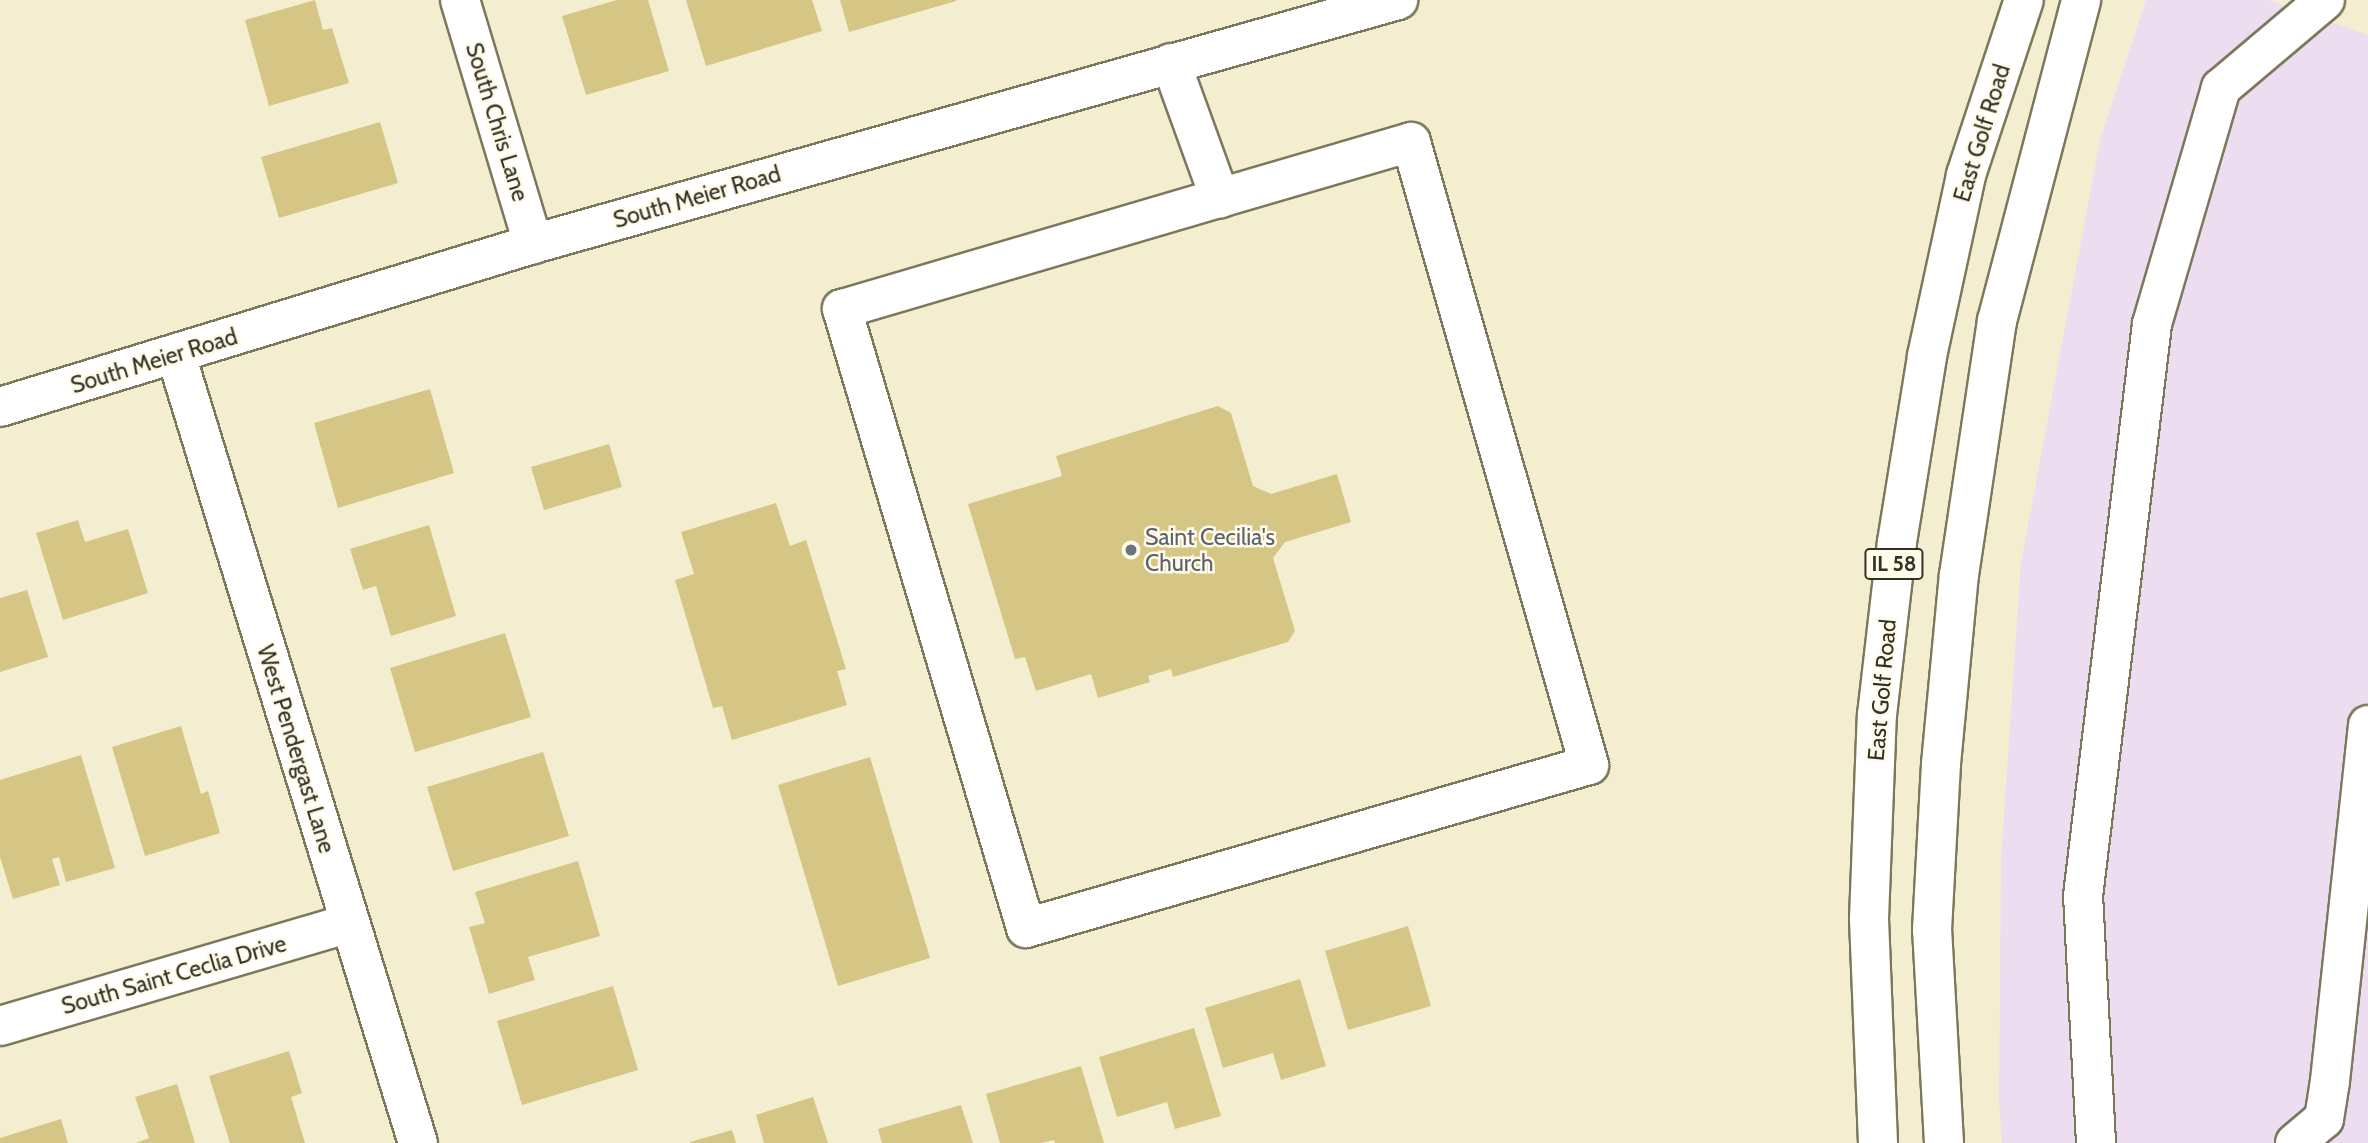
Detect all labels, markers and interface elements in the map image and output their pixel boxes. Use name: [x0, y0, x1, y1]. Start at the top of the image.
street label: South Chris Lane: [460, 39, 534, 205]
street label: East Golf Road: [1948, 61, 2016, 205]
street label: South Meier Road: [610, 160, 784, 234]
street label: South Meier Road: [67, 323, 241, 399]
place label: Saint Cecilia's Church: [1145, 523, 1275, 577]
marker: Saint Cecilia's Church: [1123, 542, 1139, 558]
road number: IL 58: [1864, 546, 1924, 582]
street label: East Golf Road: [1862, 618, 1902, 762]
street label: West Pendergast Lane: [251, 642, 341, 856]
street label: South Saint Ceclia Drive: [58, 930, 290, 1020]

